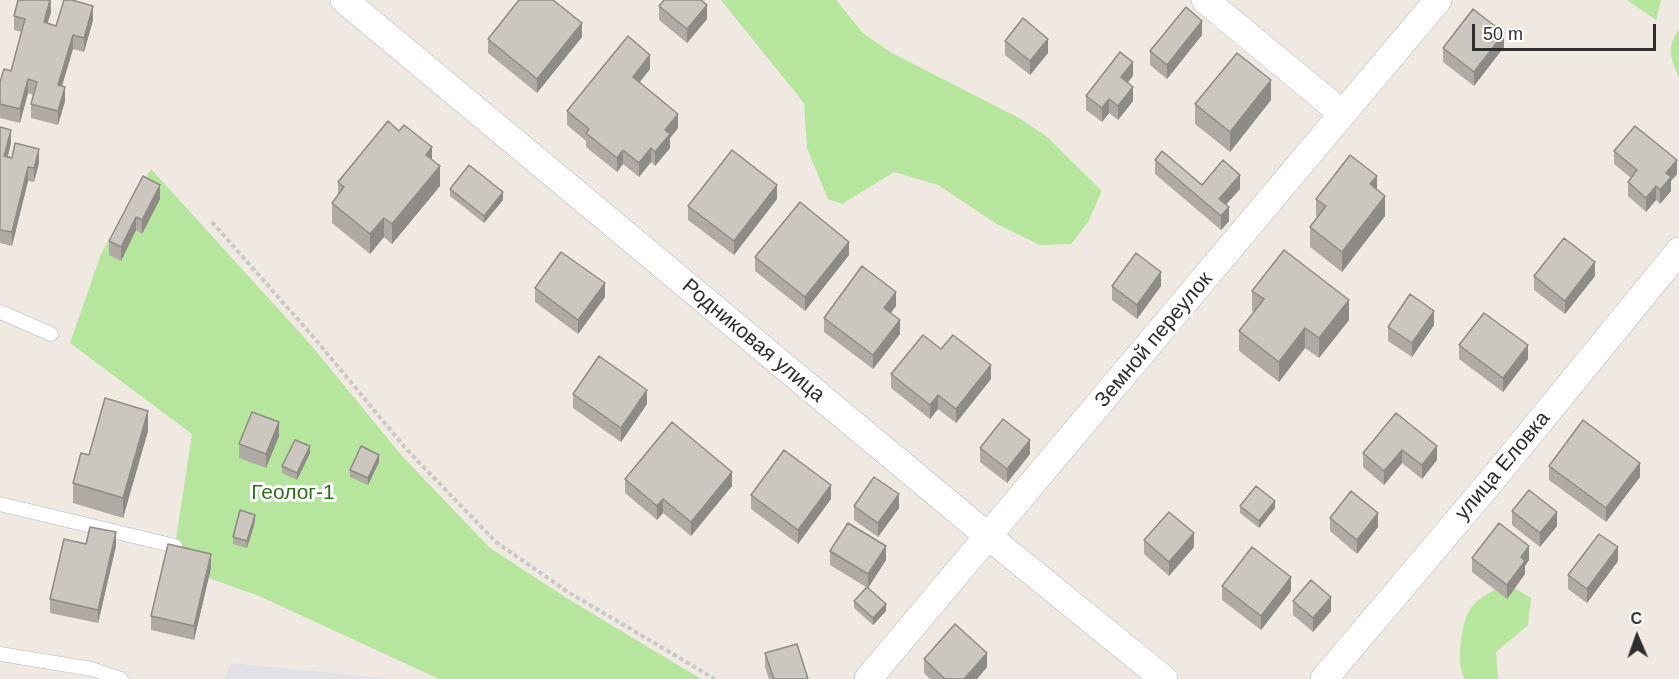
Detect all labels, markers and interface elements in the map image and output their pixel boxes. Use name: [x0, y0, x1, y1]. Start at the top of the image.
scale bar: [1475, 12, 1660, 50]
text: 50 m: [1483, 24, 1523, 44]
street label: Земной переулок: [1090, 267, 1218, 413]
street label: Родниковая улица: [677, 274, 829, 408]
street label: улица Еловка: [1450, 406, 1556, 526]
park label: Геолог-1: [251, 480, 335, 506]
north arrow: [1607, 607, 1667, 667]
text: С: [1630, 610, 1642, 627]

